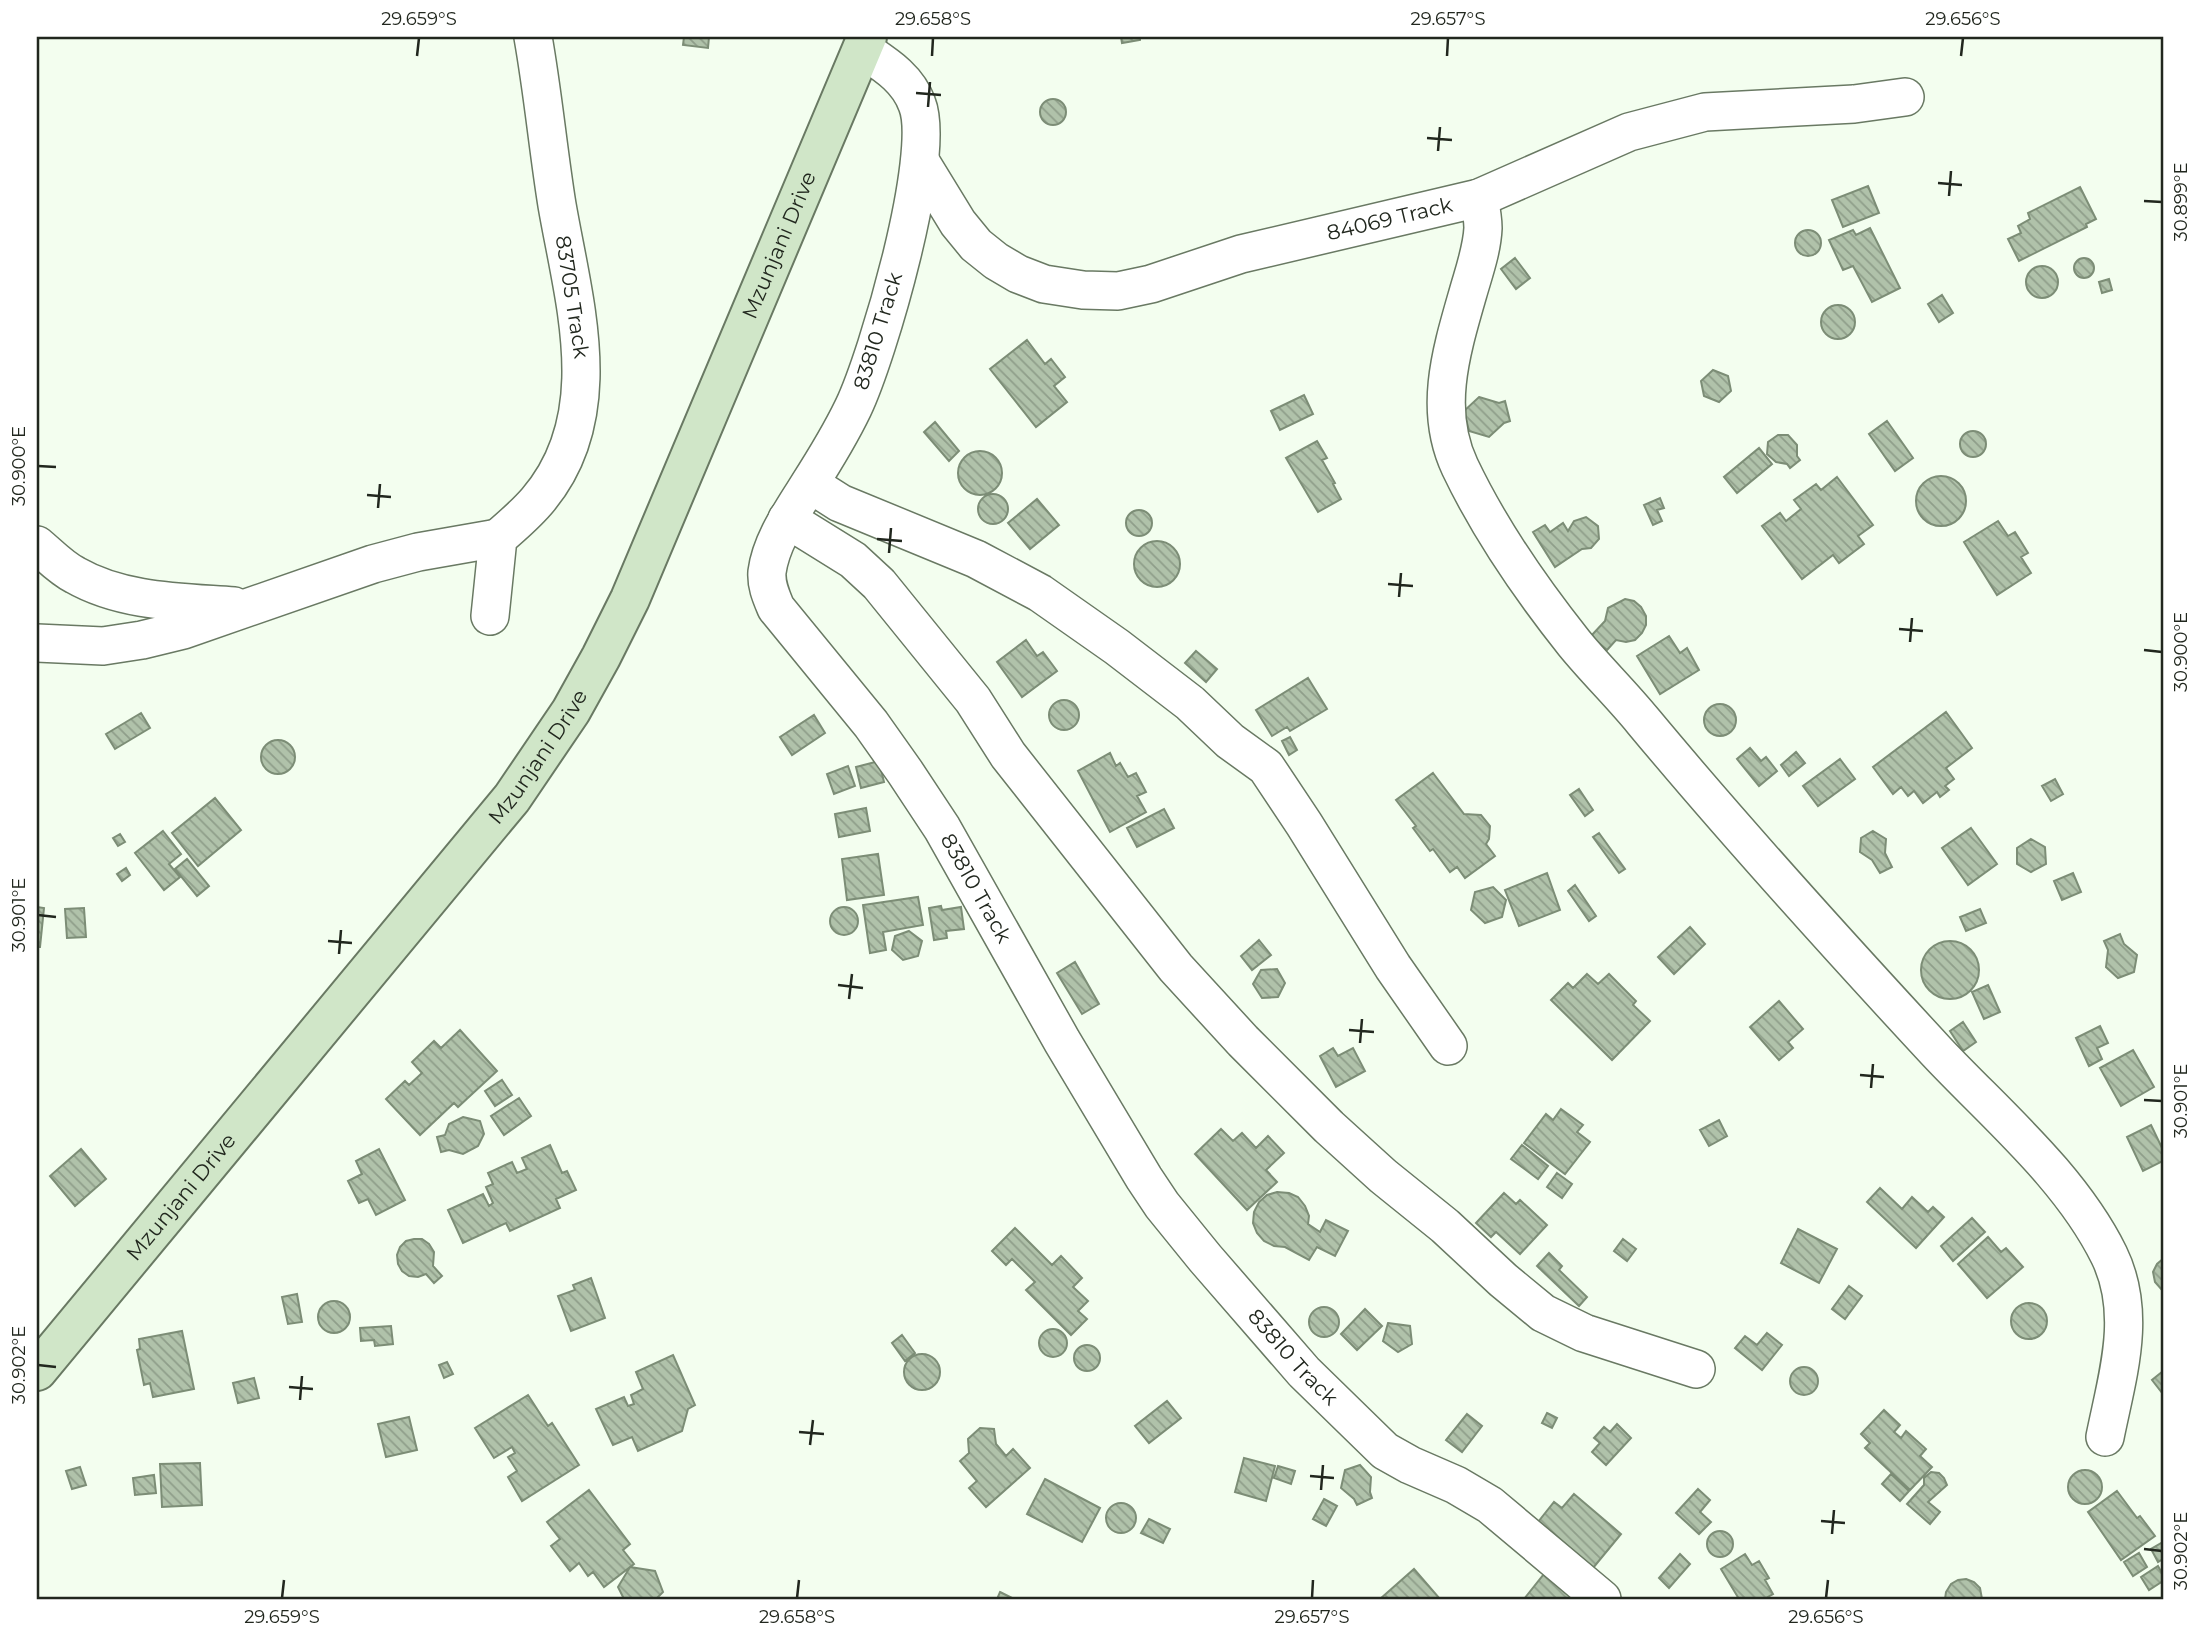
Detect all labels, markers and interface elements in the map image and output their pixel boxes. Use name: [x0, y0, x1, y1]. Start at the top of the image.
text: 29.659°S: [381, 8, 457, 30]
text: 29.658°S: [895, 8, 971, 30]
text: 29.657°S: [1410, 8, 1486, 30]
text: 29.656°S: [1925, 8, 2001, 30]
text: 30.899°E: [2170, 163, 2192, 241]
street label: Mzunjani Drive: [737, 167, 821, 323]
street label: 84069 Track: [1324, 192, 1455, 245]
street label: 83705 Track: [550, 234, 595, 361]
street label: 83810 Track: [848, 269, 907, 393]
text: 30.900°E: [8, 426, 30, 506]
text: 30.900°E: [2170, 612, 2192, 692]
street label: Mzunjani Drive: [483, 685, 592, 829]
street label: 83810 Track: [936, 829, 1017, 948]
text: 30.901°E: [8, 878, 30, 952]
text: 30.901°E: [2170, 1064, 2192, 1138]
street label: Mzunjani Drive: [121, 1128, 241, 1265]
street label: 83810 Track: [1243, 1304, 1344, 1410]
text: 30.902°E: [8, 1326, 30, 1404]
text: 30.902°E: [2170, 1512, 2192, 1590]
text: 29.659°S: [244, 1606, 320, 1628]
text: 29.658°S: [759, 1606, 835, 1628]
text: 29.657°S: [1274, 1606, 1350, 1628]
text: 29.656°S: [1788, 1606, 1864, 1628]

